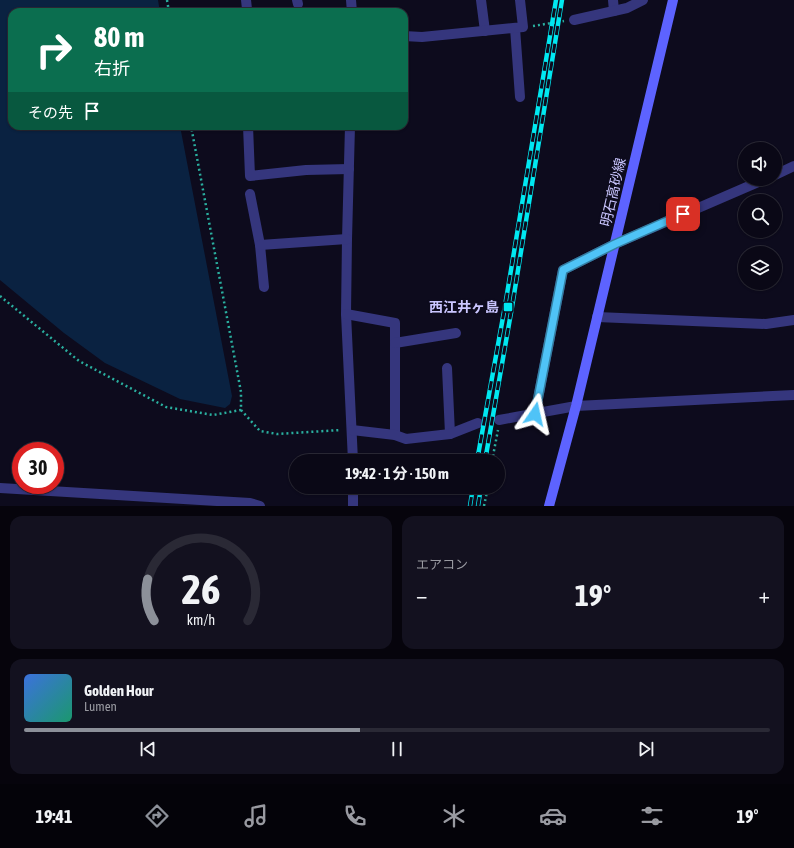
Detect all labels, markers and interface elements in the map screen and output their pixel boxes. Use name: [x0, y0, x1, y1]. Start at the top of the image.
text: 80 m: [94, 21, 144, 53]
icon: right: [28, 24, 80, 76]
text: 右折: [94, 58, 130, 79]
icon: arrive: [81, 100, 103, 122]
text: その先: [28, 104, 73, 121]
map controls: [738, 142, 782, 290]
button: sound: [738, 142, 782, 186]
street label: 明石高砂線: [597, 156, 629, 228]
button: search: [738, 194, 782, 238]
pin: [666, 197, 700, 231]
icon: arrive: [672, 203, 694, 225]
button: layers: [738, 246, 782, 290]
place label: 西江井ヶ島: [429, 299, 499, 315]
marker: 西江井ヶ島: [502, 301, 514, 313]
position arrow: [514, 393, 556, 435]
speed limit sign: 30: [12, 442, 64, 494]
text: 19:42 · 1 分 · 150 m: [345, 465, 449, 482]
text: エアコン: [416, 557, 468, 572]
text: 26: [181, 564, 221, 612]
text: 19°: [575, 578, 611, 612]
text: −: [416, 582, 427, 608]
text: +: [759, 582, 770, 608]
text: km/h: [187, 611, 215, 627]
text: Golden Hour: [84, 682, 154, 699]
text: Lumen: [84, 699, 117, 714]
icon: previous: [137, 738, 159, 760]
icon: pause: [386, 738, 408, 760]
icon: next: [635, 738, 657, 760]
icon: directions: [143, 802, 171, 830]
icon: music: [242, 802, 270, 830]
icon: phone: [341, 802, 369, 830]
icon: climate: [440, 802, 468, 830]
icon: car: [539, 802, 567, 830]
icon: filters: [638, 802, 666, 830]
text: 19:41: [35, 806, 72, 827]
text: 19°: [737, 806, 759, 827]

